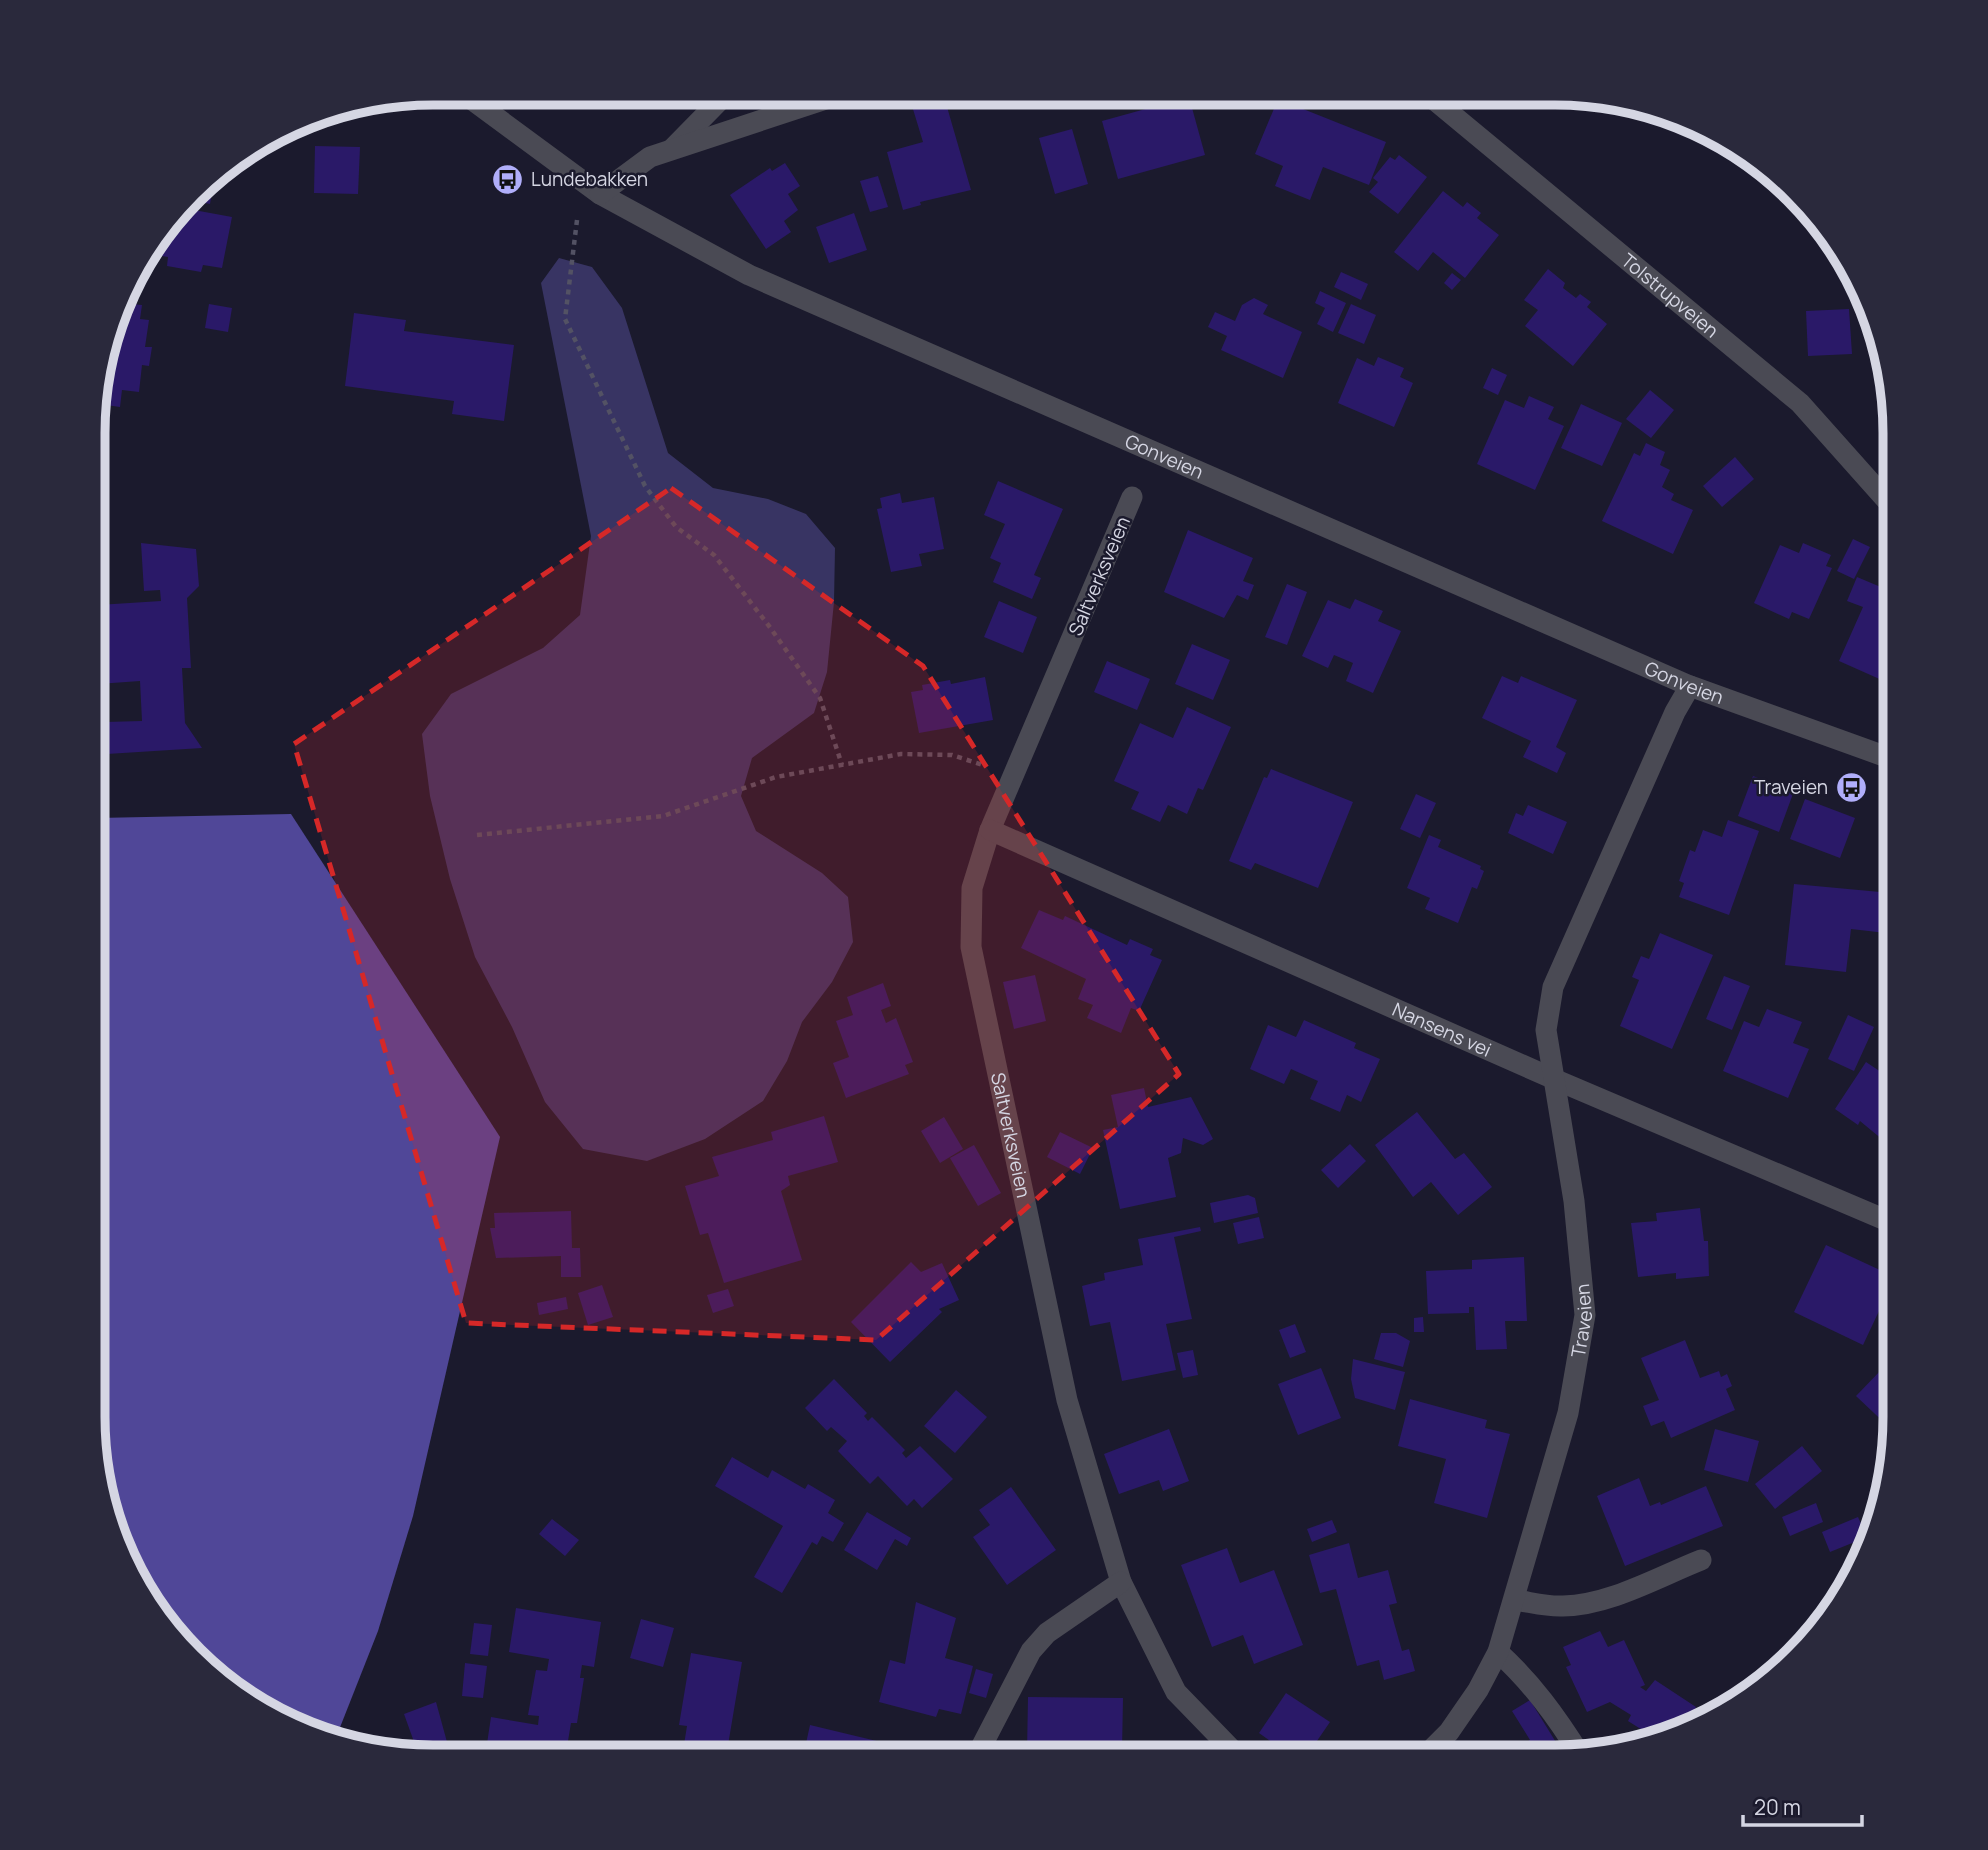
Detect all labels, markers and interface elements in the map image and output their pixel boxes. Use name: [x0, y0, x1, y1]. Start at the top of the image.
bus stop icon: Lundebakken: [491, 162, 525, 196]
place label: Lundebakken: [531, 166, 648, 192]
street label: Tolstrupveien: [1616, 247, 1724, 343]
street label: Gonveien: [1121, 428, 1208, 485]
street label: Saltverksveien: [1062, 512, 1136, 640]
street label: Gonveien: [1641, 655, 1727, 710]
bus stop icon: Traveien: [1834, 770, 1868, 804]
place label: Traveien: [1754, 774, 1828, 800]
street label: Nansens vei: [1388, 996, 1495, 1063]
street label: Saltverksveien: [985, 1070, 1037, 1200]
street label: Traveien: [1565, 1283, 1599, 1359]
scale bar: [1743, 1784, 1862, 1828]
text: 20 m: [1754, 1793, 1801, 1821]

